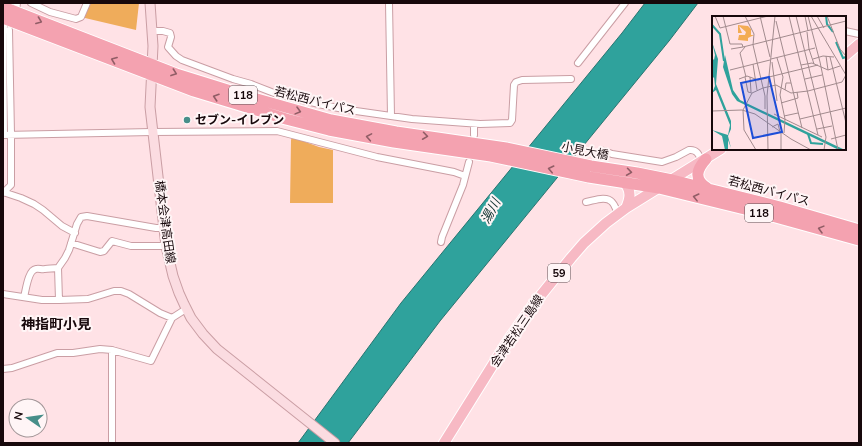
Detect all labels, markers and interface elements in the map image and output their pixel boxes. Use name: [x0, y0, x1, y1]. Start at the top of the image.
one-way arrow: [36, 16, 43, 24]
inset map: [712, 16, 846, 150]
one-way arrow: [111, 57, 118, 65]
one-way arrow: [170, 68, 177, 76]
street label: 若松西バイパス: [272, 83, 358, 119]
road number: 118: [229, 86, 257, 104]
one-way arrow: [213, 94, 220, 102]
one-way arrow: [294, 106, 301, 115]
place label: セブン-イレブン: [195, 112, 284, 128]
marker: セブン-イレブン: [182, 115, 192, 125]
one-way arrow: [422, 131, 428, 140]
one-way arrow: [366, 134, 372, 142]
street label: 小見大橋: [560, 139, 610, 163]
one-way arrow: [548, 165, 554, 173]
one-way arrow: [626, 167, 632, 176]
street label: 若松西バイパス: [726, 172, 812, 210]
street label: 橋本会津高田線: [151, 179, 179, 265]
one-way arrow: [692, 193, 699, 201]
water label: 湯川: [477, 194, 506, 227]
road number: 118: [745, 204, 773, 222]
one-way arrow: [818, 226, 825, 234]
road number: 59: [548, 264, 570, 282]
street label: 会津若松三島線: [487, 292, 547, 370]
district label: 神指町小見: [21, 315, 91, 334]
north arrow: [8, 398, 48, 438]
text: N: [11, 410, 27, 422]

